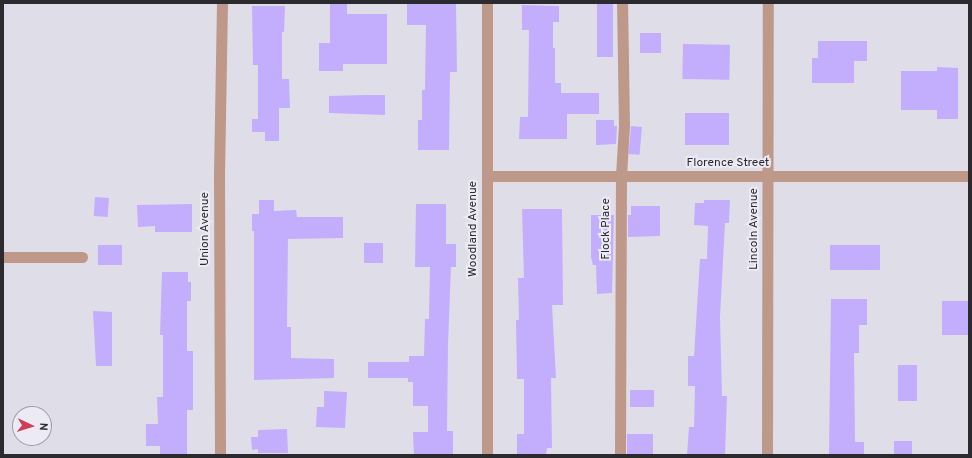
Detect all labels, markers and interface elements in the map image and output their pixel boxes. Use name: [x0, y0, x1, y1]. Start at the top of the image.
street label: Florence Street: [687, 157, 769, 171]
street label: Woodland Avenue: [467, 181, 481, 277]
street label: Lincoln Avenue: [748, 188, 762, 270]
street label: Union Avenue: [199, 192, 213, 266]
street label: Flock Place: [600, 198, 614, 260]
north arrow: [12, 406, 52, 446]
text: N: [36, 422, 50, 431]

